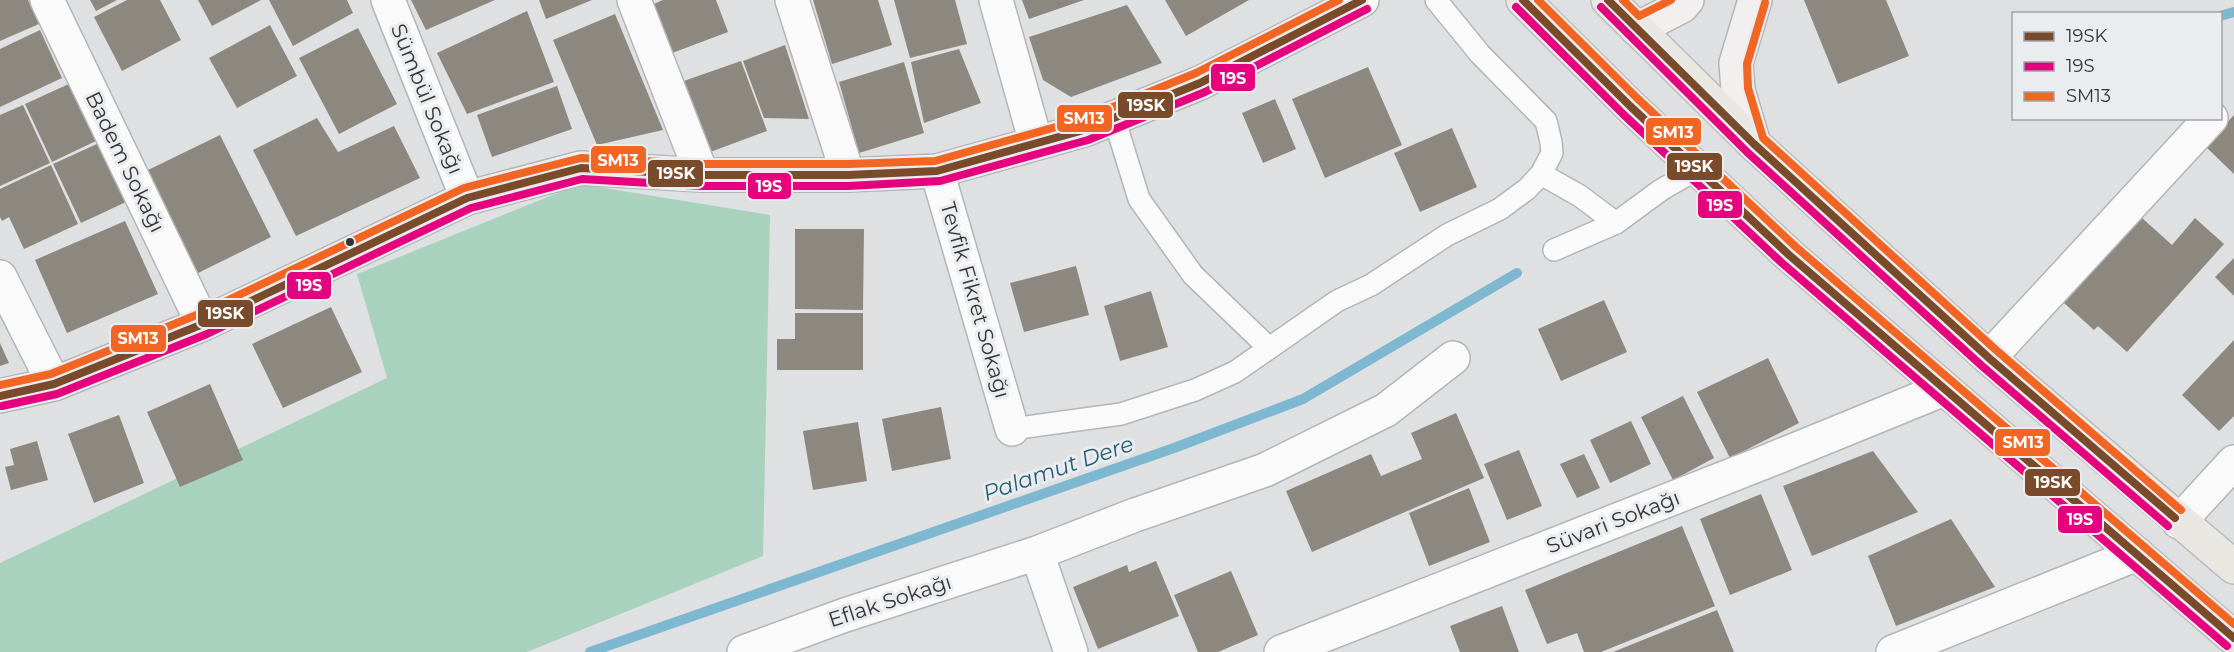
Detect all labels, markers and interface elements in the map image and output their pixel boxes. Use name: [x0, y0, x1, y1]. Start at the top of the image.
legend: [2012, 12, 2222, 120]
street label: Sümbül Sokağı: [386, 20, 469, 178]
text: 19SK: [2066, 25, 2108, 47]
text: 19S: [2066, 55, 2095, 77]
line badge: 19S: [1210, 63, 1256, 92]
text: 19S: [1220, 69, 1246, 88]
text: SM13: [2066, 85, 2111, 107]
street label: Badem Sokağı: [81, 87, 170, 236]
line badge: 19SK: [1117, 91, 1174, 119]
text: 19SK: [1127, 96, 1166, 115]
line badge: SM13: [1056, 104, 1113, 133]
text: SM13: [1063, 109, 1105, 128]
line badge: SM13: [1645, 117, 1702, 146]
text: SM13: [1652, 123, 1694, 142]
line badge: SM13: [590, 145, 647, 174]
text: SM13: [597, 151, 639, 170]
line badge: 19SK: [1666, 152, 1723, 181]
text: 19SK: [1675, 157, 1714, 176]
line badge: 19SK: [647, 159, 704, 188]
text: 19SK: [657, 164, 696, 183]
line badge: 19S: [747, 172, 792, 200]
text: 19S: [756, 177, 782, 196]
line badge: 19S: [1697, 190, 1743, 219]
text: 19S: [1707, 196, 1733, 215]
street label: Tevfik Fikret Sokağı: [936, 199, 1015, 401]
unlabelled marker: [344, 236, 356, 248]
line badge: 19S: [286, 271, 332, 300]
text: 19S: [296, 276, 322, 295]
line badge: 19SK: [197, 299, 254, 328]
text: 19SK: [206, 304, 245, 323]
line badge: SM13: [110, 324, 167, 353]
text: SM13: [117, 329, 159, 348]
line badge: SM13: [1994, 428, 2051, 457]
water label: Palamut Dere: [979, 430, 1137, 507]
text: SM13: [2002, 433, 2044, 452]
line badge: 19SK: [2024, 468, 2081, 497]
text: 19SK: [2034, 473, 2073, 492]
street label: Süvari Sokağı: [1543, 485, 1683, 558]
line badge: 19S: [2057, 505, 2103, 534]
text: 19S: [2067, 510, 2093, 529]
street label: Eflak Sokağı: [825, 569, 955, 632]

